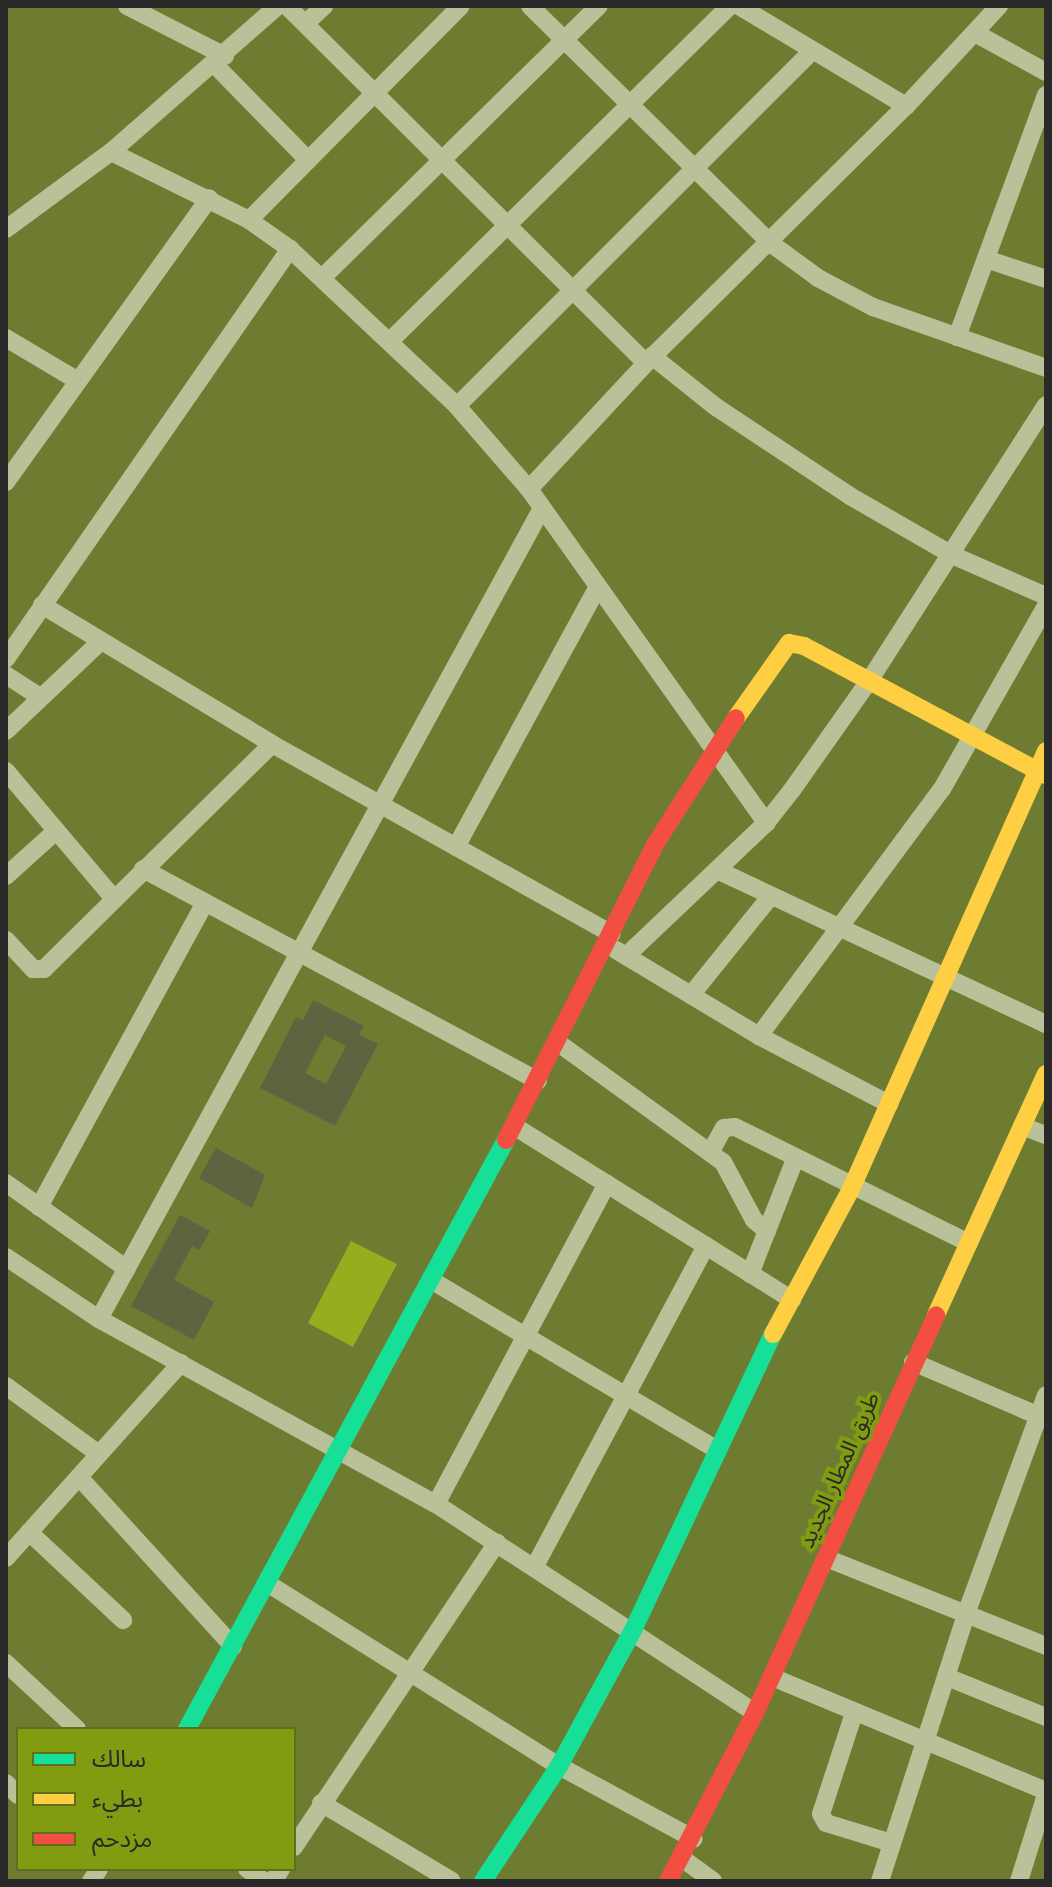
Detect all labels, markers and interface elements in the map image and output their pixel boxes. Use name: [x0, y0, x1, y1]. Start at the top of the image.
street label: طريق المطار الجديد: [793, 1388, 885, 1552]
legend: [16, 1727, 296, 1871]
text: سالك: [92, 1743, 146, 1773]
text: بطيء: [92, 1783, 143, 1813]
text: مزدحم: [92, 1823, 152, 1853]

